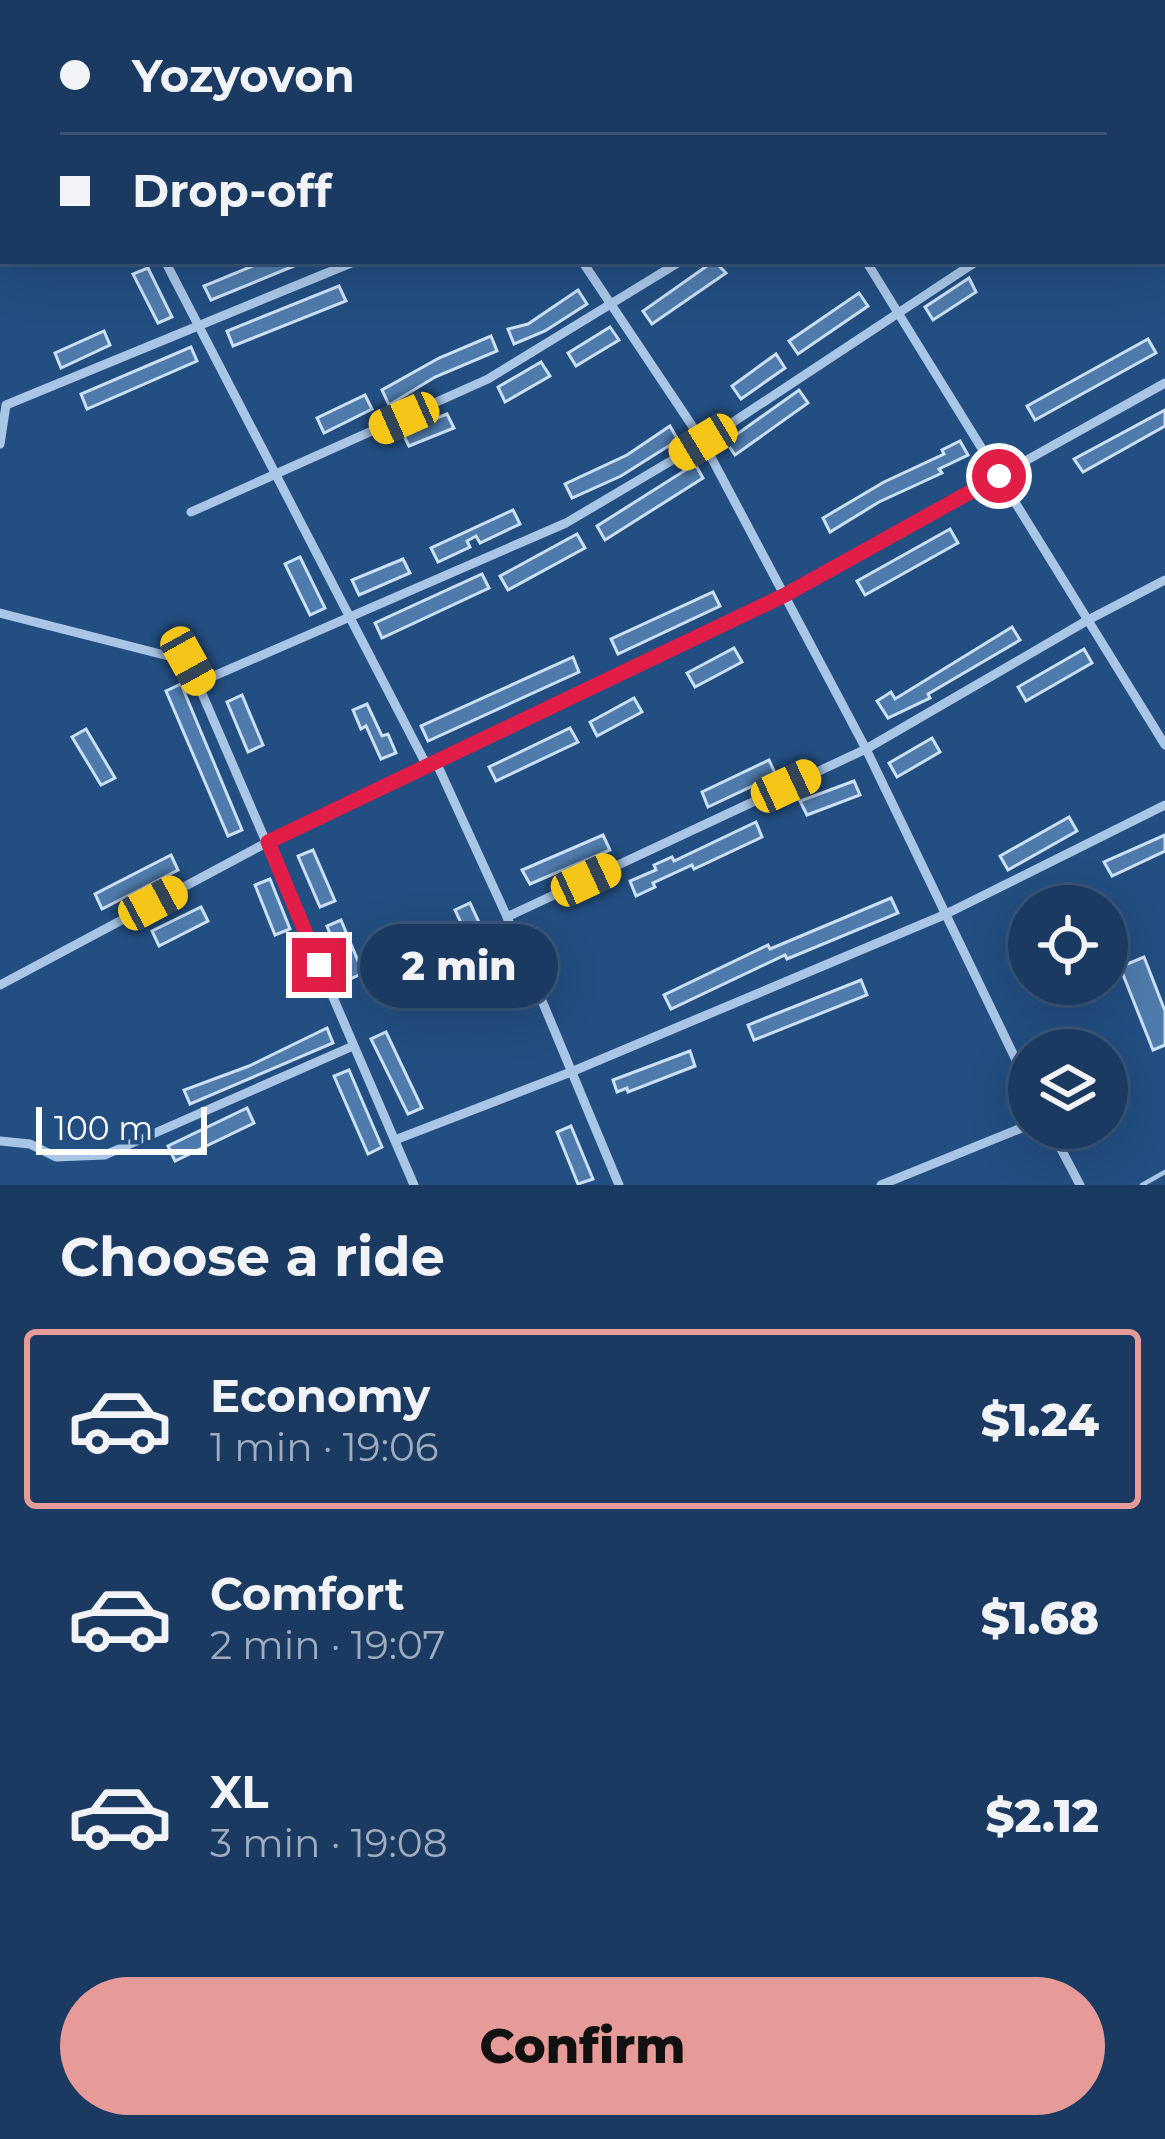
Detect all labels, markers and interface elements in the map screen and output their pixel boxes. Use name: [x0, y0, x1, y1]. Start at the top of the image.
text: Yozyovon: [132, 48, 355, 103]
text: Drop-off: [132, 163, 332, 218]
car: [364, 387, 444, 449]
car: [663, 408, 743, 476]
route start: [972, 449, 1026, 503]
car: [155, 621, 221, 701]
car: [746, 754, 826, 818]
car: [546, 848, 626, 912]
car: [113, 870, 193, 936]
map controls: [1008, 885, 1128, 1149]
button: locate: [1008, 885, 1128, 1005]
callout: 2 min: [361, 923, 559, 1007]
route end: [292, 938, 346, 992]
text: 2 min: [402, 942, 516, 990]
button: layers: [1008, 1029, 1128, 1149]
scale bar: [36, 1101, 207, 1154]
text: 100 m: [54, 1108, 153, 1148]
text: Choose a ride: [60, 1224, 445, 1290]
icon: car: [66, 1365, 174, 1473]
text: Economy: [210, 1368, 430, 1423]
text: $1.24: [981, 1392, 1099, 1447]
text: 1 min · 19:06: [210, 1423, 438, 1471]
icon: car: [66, 1563, 174, 1671]
text: Comfort: [210, 1566, 405, 1621]
text: $1.68: [981, 1590, 1099, 1645]
text: 2 min · 19:07: [210, 1621, 445, 1669]
icon: car: [66, 1761, 174, 1869]
text: XL: [210, 1764, 268, 1819]
text: $2.12: [985, 1788, 1099, 1843]
text: 3 min · 19:08: [210, 1819, 448, 1867]
button: Confirm: [60, 1977, 1105, 2115]

